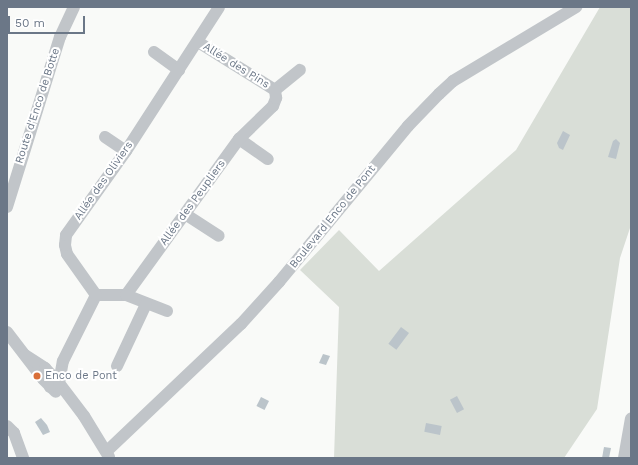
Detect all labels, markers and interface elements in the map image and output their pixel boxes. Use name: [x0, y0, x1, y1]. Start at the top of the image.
scale bar: [10, 8, 87, 34]
text: 50 m: [15, 16, 45, 30]
street label: Allée des Pins: [201, 40, 271, 92]
street label: Route d'Enco de Botte: [13, 47, 63, 165]
street label: Allée des Oliviers: [72, 139, 136, 223]
street label: Allée des Peupliers: [158, 158, 228, 248]
street label: Boulevard Enco de Pont: [287, 163, 379, 271]
place label: Enco de Pont: [45, 369, 117, 383]
marker: Enco de Pont: [32, 371, 42, 381]

